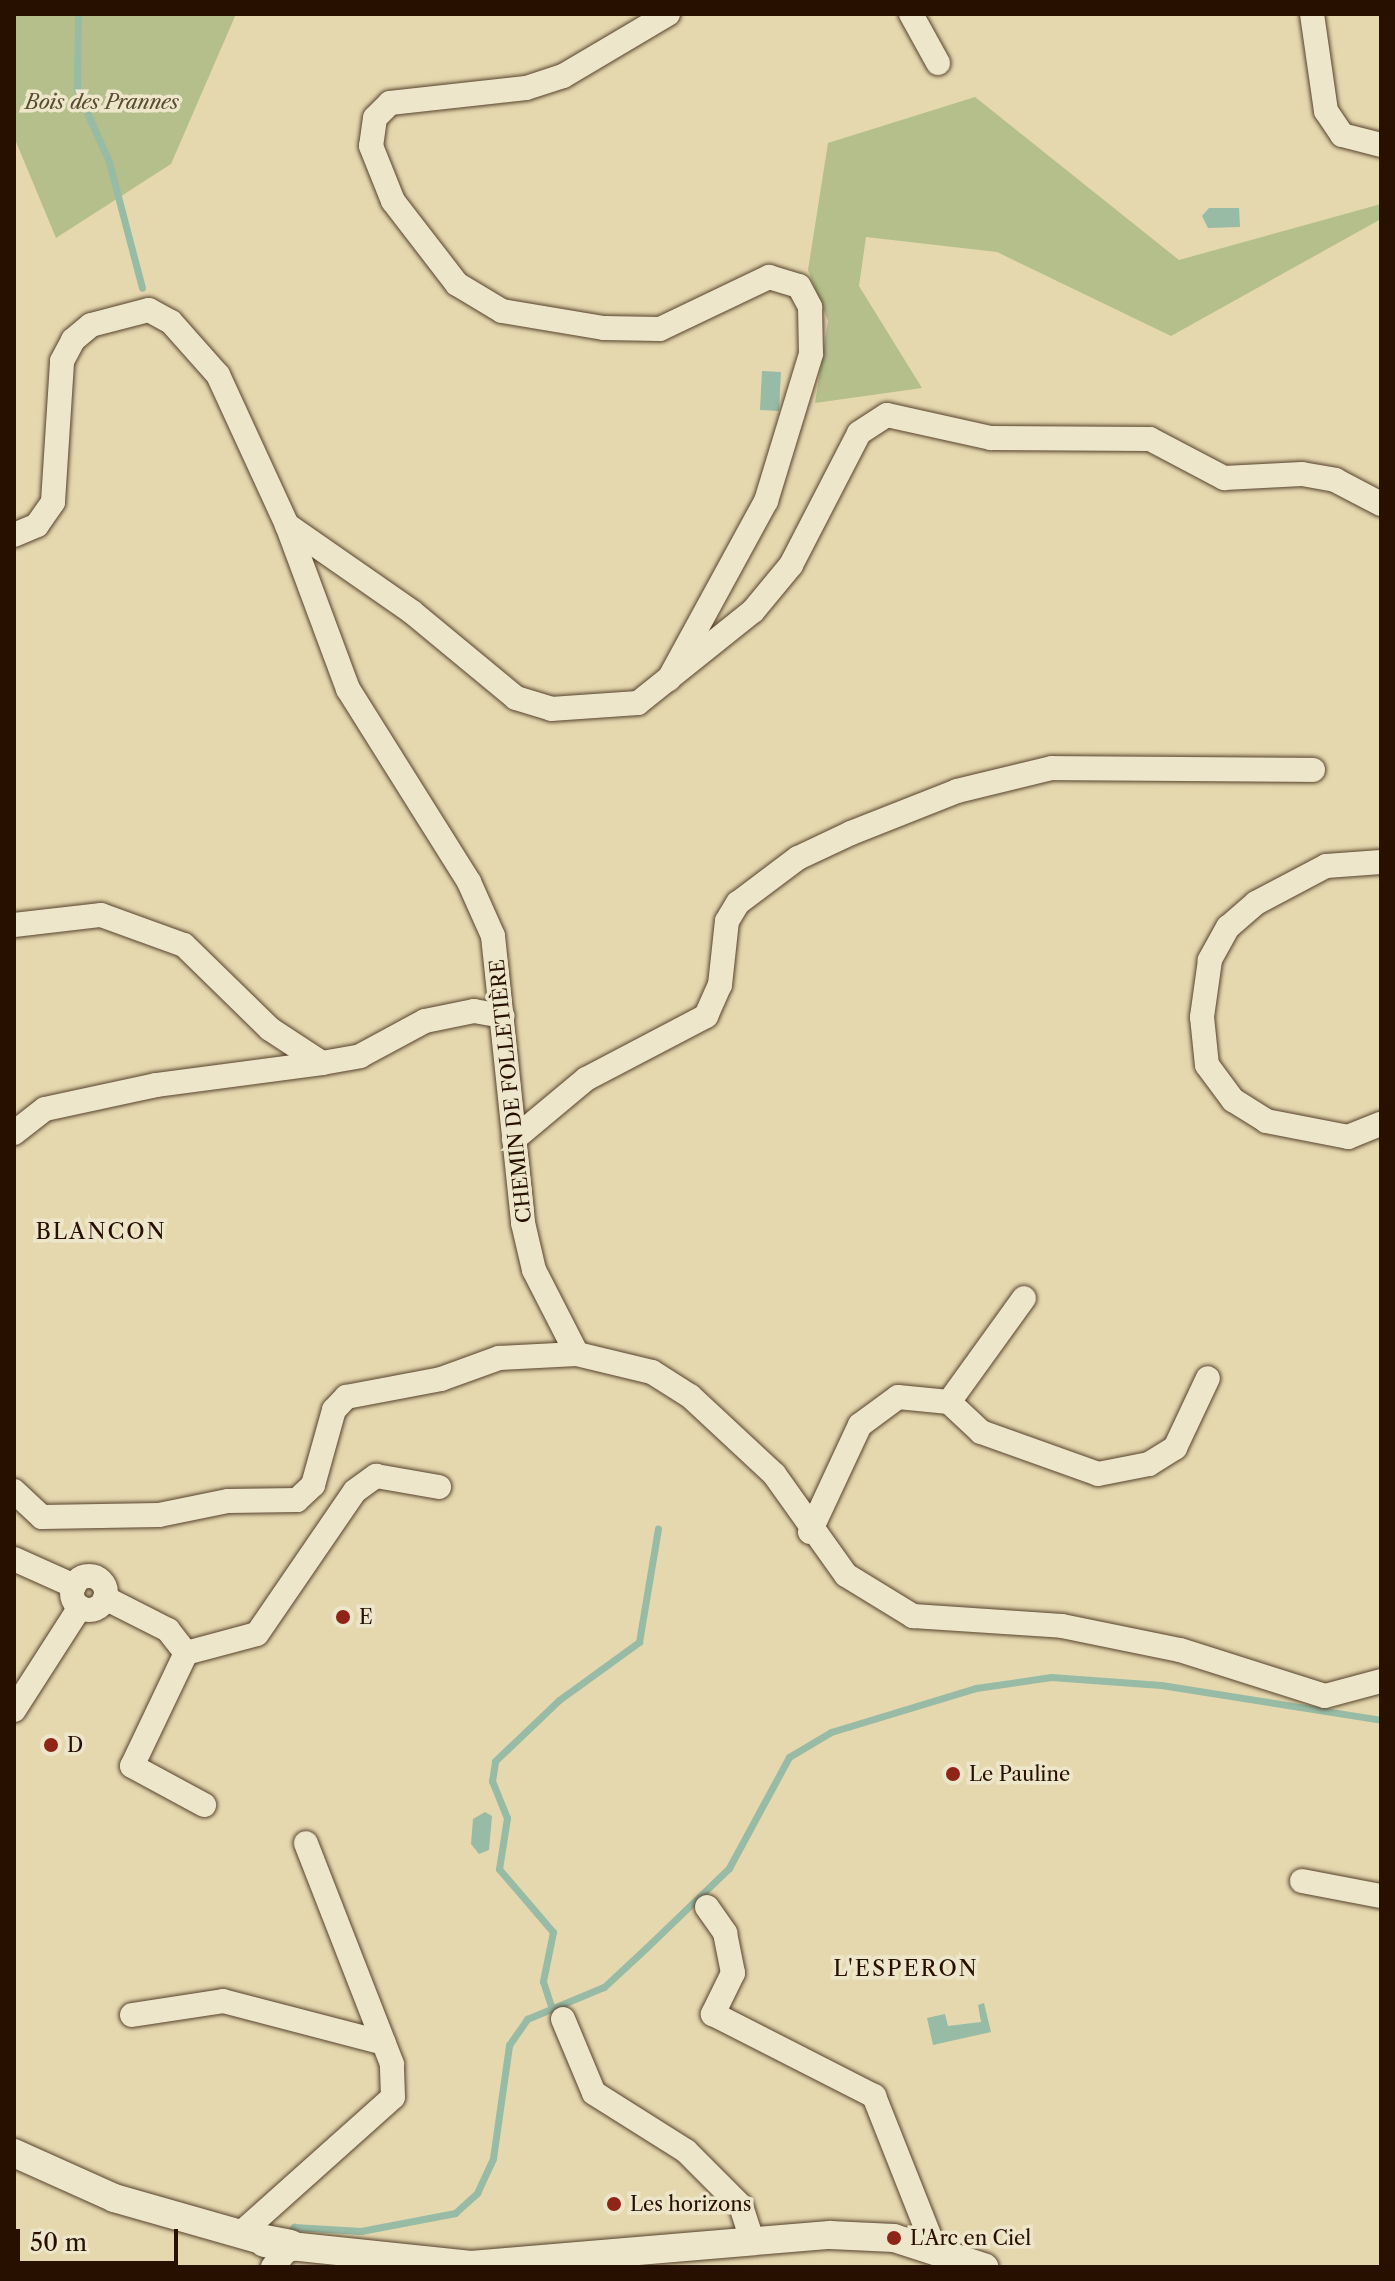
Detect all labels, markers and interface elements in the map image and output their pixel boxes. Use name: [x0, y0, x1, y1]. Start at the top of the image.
park label: Bois des Prannes: [25, 90, 179, 114]
street label: CHEMIN DE FOLLETIÈRE: [485, 958, 537, 1224]
district label: BLANCON: [35, 1219, 167, 1245]
place label: E: [359, 1605, 373, 1629]
marker: E: [334, 1608, 352, 1626]
place label: D: [67, 1733, 83, 1757]
marker: D: [42, 1736, 60, 1754]
place label: Le Pauline: [969, 1762, 1070, 1786]
marker: Le Pauline: [944, 1765, 962, 1783]
district label: L'ESPERON: [833, 1956, 979, 1982]
place label: Les horizons: [630, 2192, 751, 2216]
marker: Les horizons: [605, 2195, 623, 2213]
scale bar: [20, 2213, 182, 2263]
place label: L'Arc en Ciel: [910, 2226, 1031, 2250]
text: 50 m: [30, 2228, 87, 2257]
marker: L'Arc en Ciel: [885, 2229, 903, 2247]

